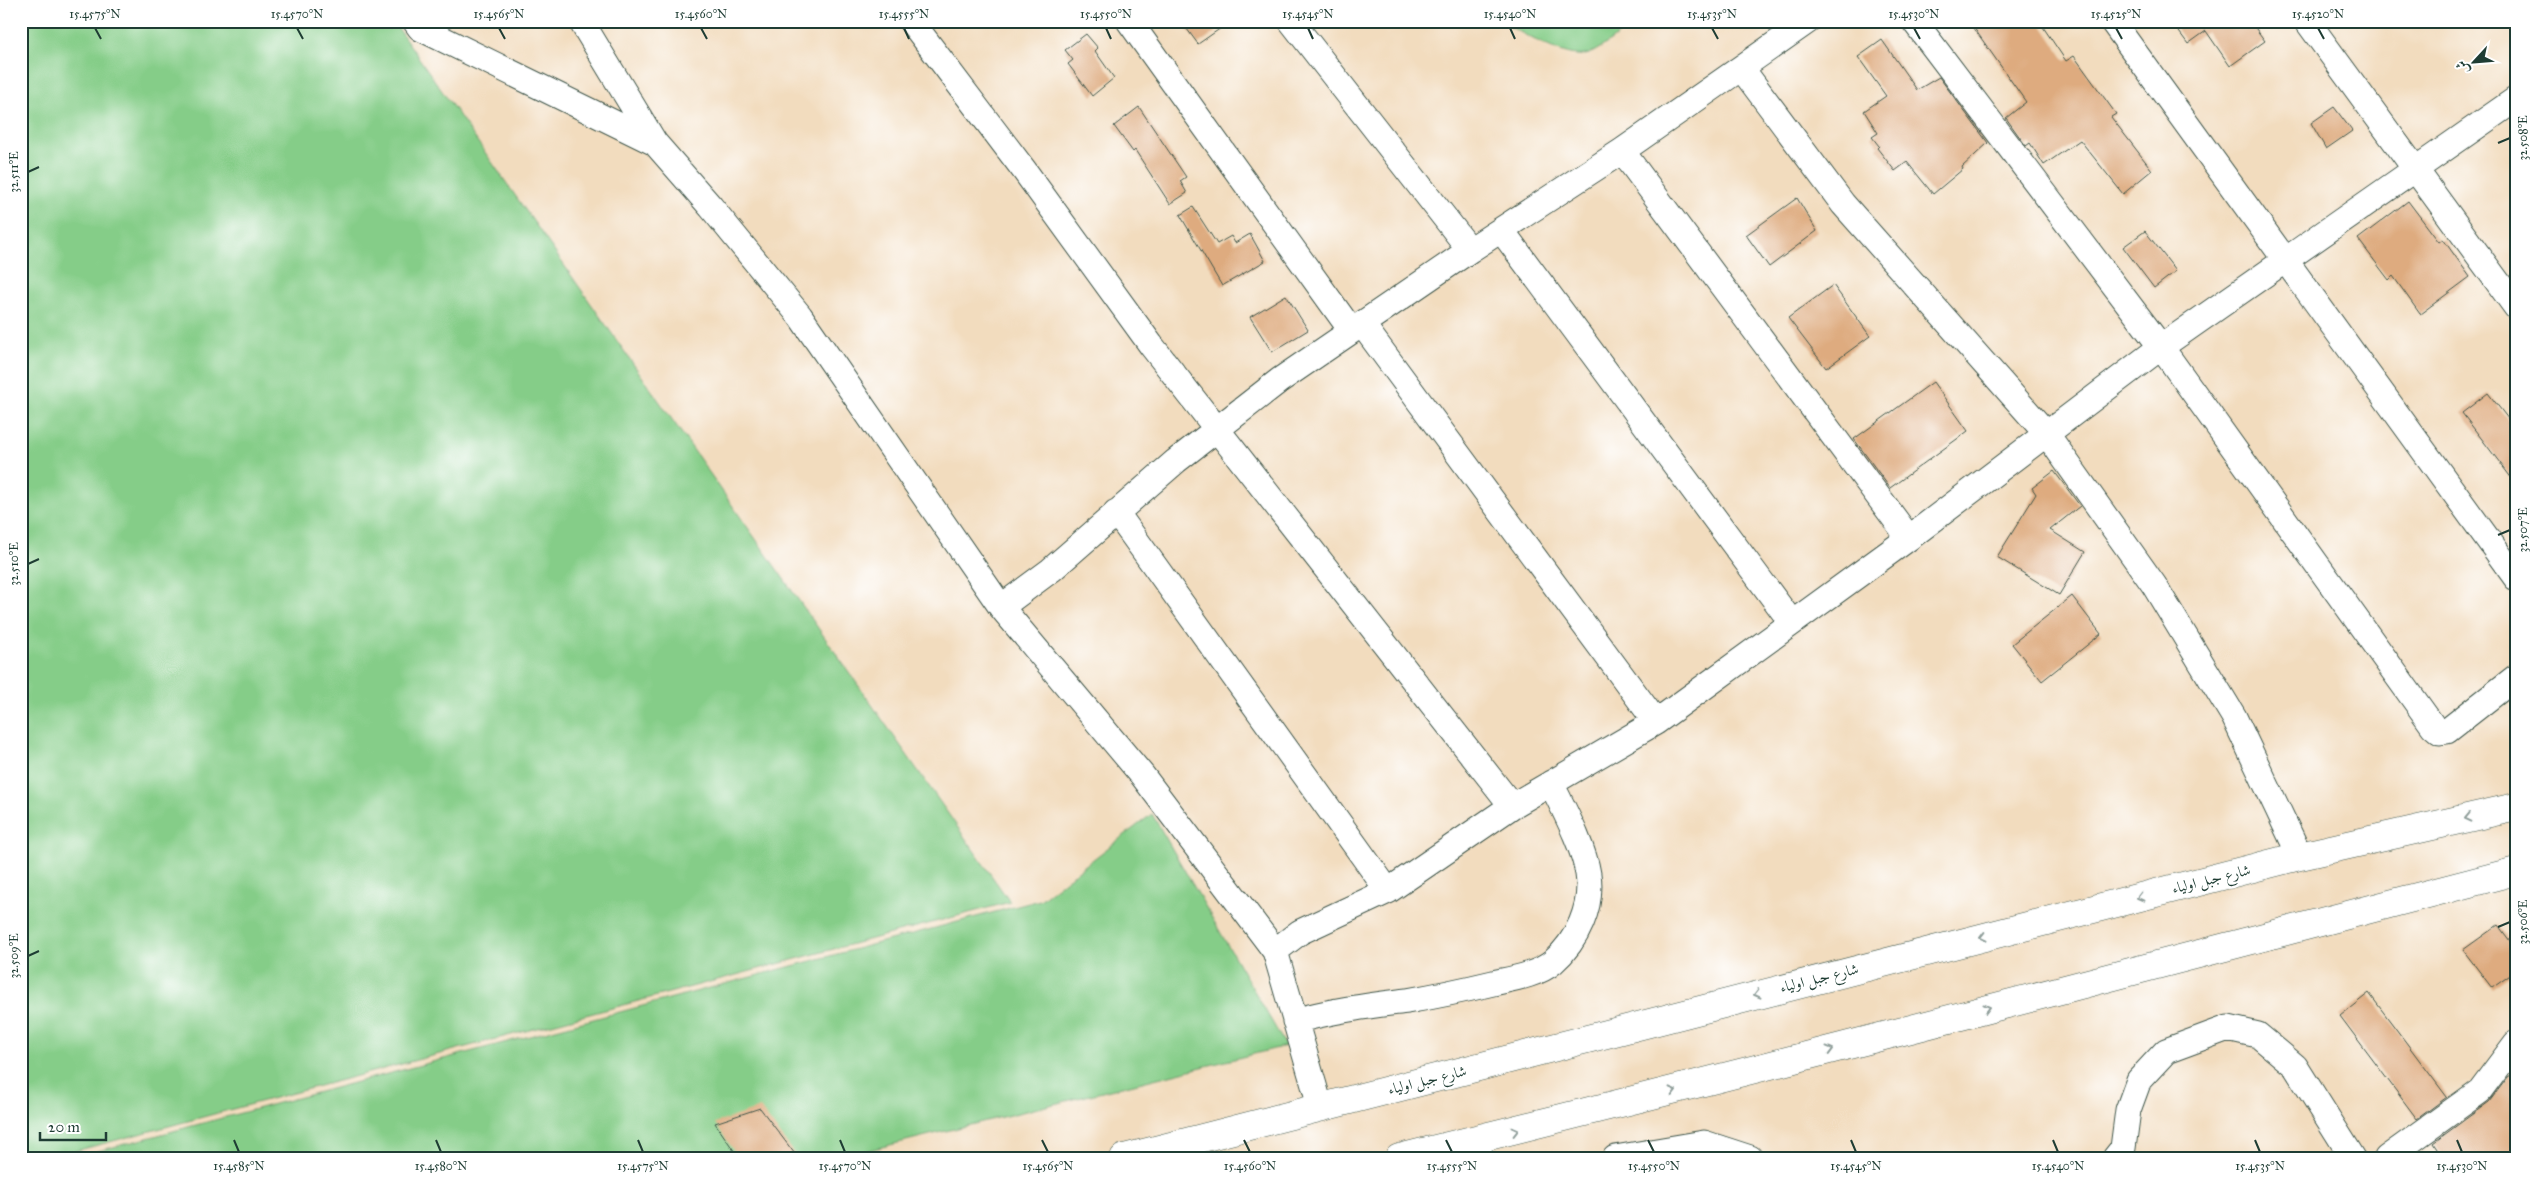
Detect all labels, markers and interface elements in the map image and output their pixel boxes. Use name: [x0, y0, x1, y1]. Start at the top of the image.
text: 15.4575°N: [69, 7, 121, 21]
text: 15.4570°N: [271, 7, 323, 21]
text: 15.4565°N: [473, 7, 525, 21]
text: 15.4560°N: [675, 7, 727, 21]
text: 15.4555°N: [879, 7, 929, 21]
text: 15.4550°N: [1080, 7, 1132, 21]
text: 15.4545°N: [1282, 7, 1334, 21]
text: 15.4540°N: [1484, 7, 1536, 21]
text: 15.4535°N: [1687, 7, 1737, 21]
text: 15.4530°N: [1888, 7, 1940, 21]
text: 15.4525°N: [2091, 7, 2141, 21]
text: 15.4520°N: [2292, 7, 2344, 21]
north arrow: [2450, 38, 2500, 88]
text: ش: [2452, 57, 2473, 77]
text: 32.508°E: [2516, 115, 2530, 161]
text: 32.511°E: [7, 151, 21, 193]
text: 32.507°E: [2516, 507, 2530, 553]
text: 32.510°E: [7, 542, 21, 586]
one-way arrow: [2464, 812, 2473, 823]
street label: شارع جبل اولياء: [2170, 861, 2253, 901]
one-way arrow: [2136, 891, 2145, 902]
text: 32.506°E: [2516, 899, 2530, 944]
one-way arrow: [1978, 931, 1987, 942]
text: 32.509°E: [7, 933, 21, 979]
street label: شارع جبل اولياء: [1778, 960, 1861, 1000]
one-way arrow: [1753, 988, 1762, 999]
one-way arrow: [1982, 1003, 1991, 1014]
one-way arrow: [1825, 1046, 1833, 1056]
street label: شارع جبل اولياء: [1386, 1062, 1469, 1102]
one-way arrow: [1668, 1086, 1677, 1097]
scale bar: [40, 1109, 106, 1141]
text: 20 m: [48, 1118, 80, 1136]
one-way arrow: [1511, 1126, 1520, 1137]
text: 15.4585°N: [213, 1159, 265, 1173]
text: 15.4580°N: [415, 1159, 467, 1173]
text: 15.4575°N: [617, 1159, 669, 1173]
text: 15.4570°N: [819, 1159, 871, 1173]
text: 15.4565°N: [1022, 1159, 1074, 1173]
text: 15.4560°N: [1224, 1159, 1276, 1173]
text: 15.4555°N: [1427, 1159, 1477, 1173]
text: 15.4550°N: [1628, 1159, 1680, 1173]
text: 15.4545°N: [1830, 1159, 1882, 1173]
text: 15.4540°N: [2032, 1159, 2084, 1173]
text: 15.4535°N: [2235, 1159, 2285, 1173]
text: 15.4530°N: [2436, 1159, 2488, 1173]

